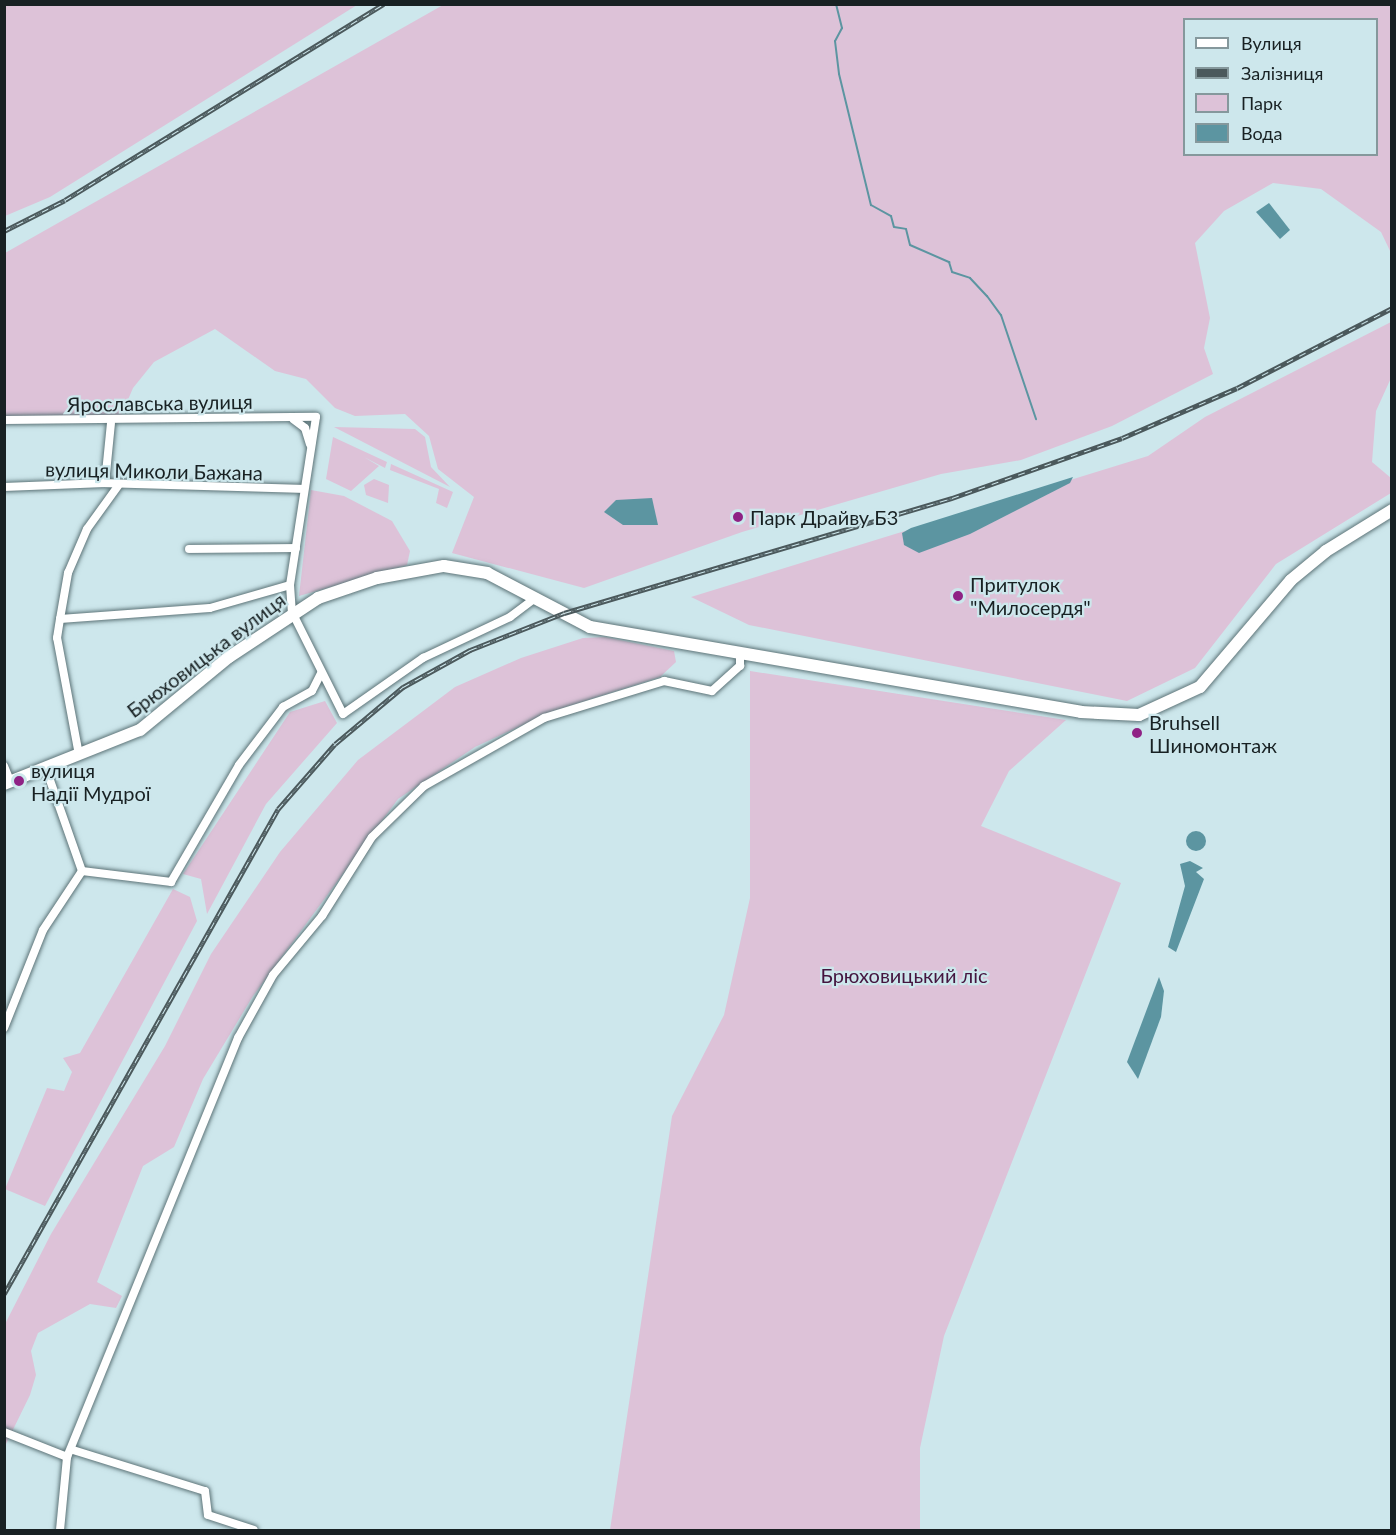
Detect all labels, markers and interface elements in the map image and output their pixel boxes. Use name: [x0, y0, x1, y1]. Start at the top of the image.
legend: [1183, 18, 1378, 156]
text: Вулиця: [1241, 32, 1302, 54]
text: Залізниця: [1241, 62, 1323, 84]
text: Парк: [1241, 92, 1282, 114]
text: Вода: [1241, 122, 1282, 144]
street label: Ярославська вулиця: [67, 389, 253, 417]
street label: вулиця Миколи Бажана: [45, 457, 263, 485]
place label: Парк Драйву Б3: [750, 505, 898, 529]
marker: Парк Драйву Б3: [731, 510, 745, 524]
place label: Притулок "Милосердя": [970, 572, 1091, 619]
street label: Брюховицька вулиця: [122, 588, 290, 722]
marker: Притулок "Милосердя": [951, 589, 965, 603]
place label: Bruhsell Шиномонтаж: [1149, 710, 1277, 757]
marker: Bruhsell Шиномонтаж: [1130, 726, 1144, 740]
place label: вулиця Надії Мудрої: [31, 758, 151, 805]
marker: вулиця Надії Мудрої: [12, 774, 26, 788]
park label: Брюховицький ліс: [820, 963, 988, 987]

